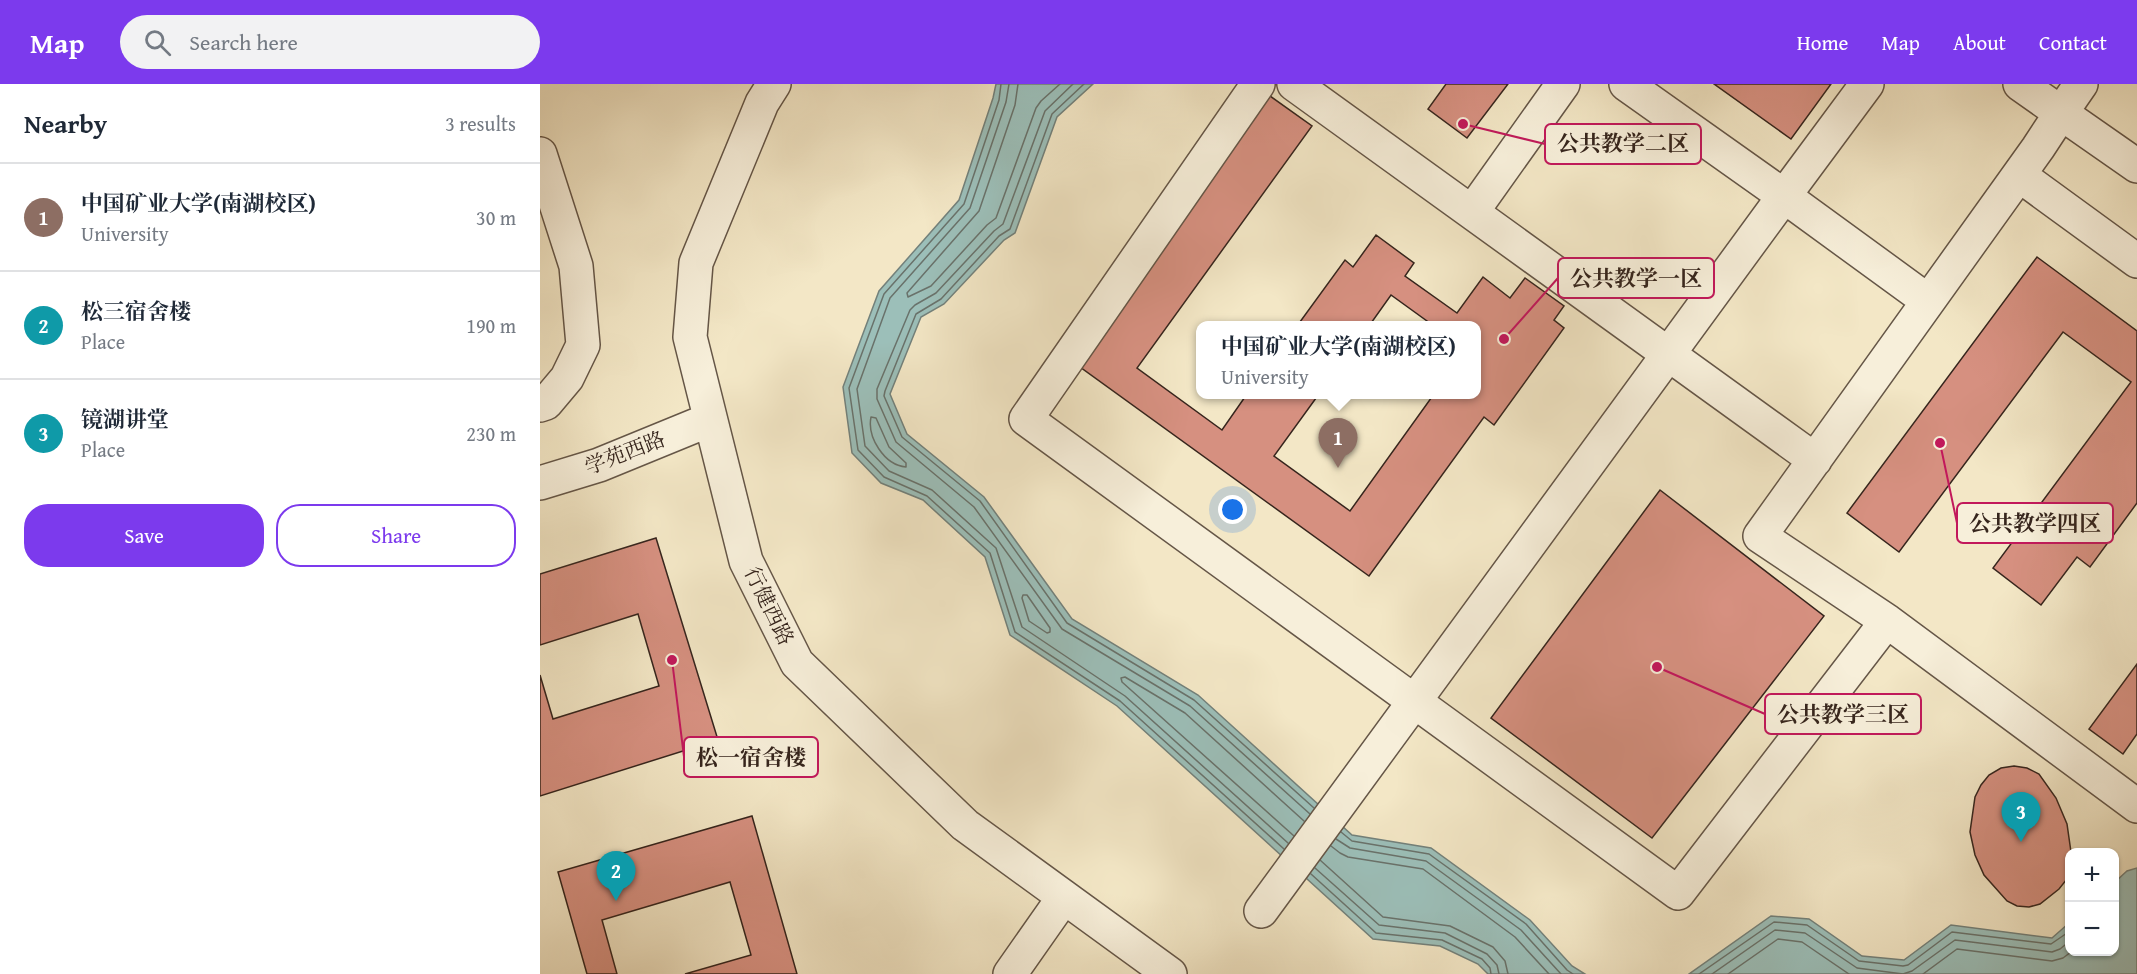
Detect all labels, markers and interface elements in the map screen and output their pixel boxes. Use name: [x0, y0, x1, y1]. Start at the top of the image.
search box: [120, 15, 540, 69]
text: Map: [30, 22, 84, 63]
icon: search: [141, 26, 174, 59]
text: Search here: [189, 26, 298, 58]
text: Home: [1797, 27, 1848, 58]
text: Map: [1881, 27, 1920, 58]
text: About: [1953, 27, 2006, 58]
text: Contact: [2039, 27, 2107, 58]
text: Nearby: [24, 104, 107, 143]
text: 3 results: [445, 109, 516, 138]
callout: 公共教学二区: [1545, 124, 1701, 164]
text: 公共教学二区: [1557, 127, 1689, 159]
text: 中国矿业大学(南湖校区): [81, 187, 316, 219]
text: 1: [38, 203, 49, 232]
text: 30 m: [476, 203, 516, 232]
text: University: [81, 219, 169, 248]
callout: 公共教学一区: [1558, 258, 1714, 298]
text: 公共教学一区: [1570, 262, 1702, 294]
text: 松三宿舍楼: [81, 295, 191, 327]
text: 2: [38, 311, 49, 340]
text: 190 m: [466, 311, 516, 340]
popup: [1196, 321, 1481, 399]
text: Place: [81, 327, 125, 356]
text: 中国矿业大学(南湖校区): [1221, 330, 1456, 362]
text: University: [1221, 362, 1309, 391]
text: 镜湖讲堂: [81, 403, 169, 435]
pin: 1: [1318, 418, 1358, 468]
text: 3: [38, 419, 49, 448]
text: 230 m: [466, 419, 516, 448]
street label: 学苑西路: [580, 423, 670, 482]
text: Place: [81, 435, 125, 464]
your location: [1218, 495, 1247, 524]
callout: 公共教学四区: [1957, 503, 2113, 543]
button: Save: [24, 504, 264, 567]
button: Share: [276, 504, 516, 567]
text: 公共教学四区: [1969, 507, 2101, 539]
street label: 行健西路: [737, 561, 802, 650]
callout: 公共教学三区: [1765, 694, 1921, 734]
text: 公共教学三区: [1777, 698, 1909, 730]
callout: 松一宿舍楼: [684, 737, 818, 777]
text: 松一宿舍楼: [696, 741, 806, 773]
pin: 3: [2002, 792, 2040, 842]
map controls: [2065, 848, 2119, 956]
button: +: [2065, 848, 2119, 902]
pin: 2: [596, 852, 636, 901]
button: −: [2065, 902, 2119, 956]

